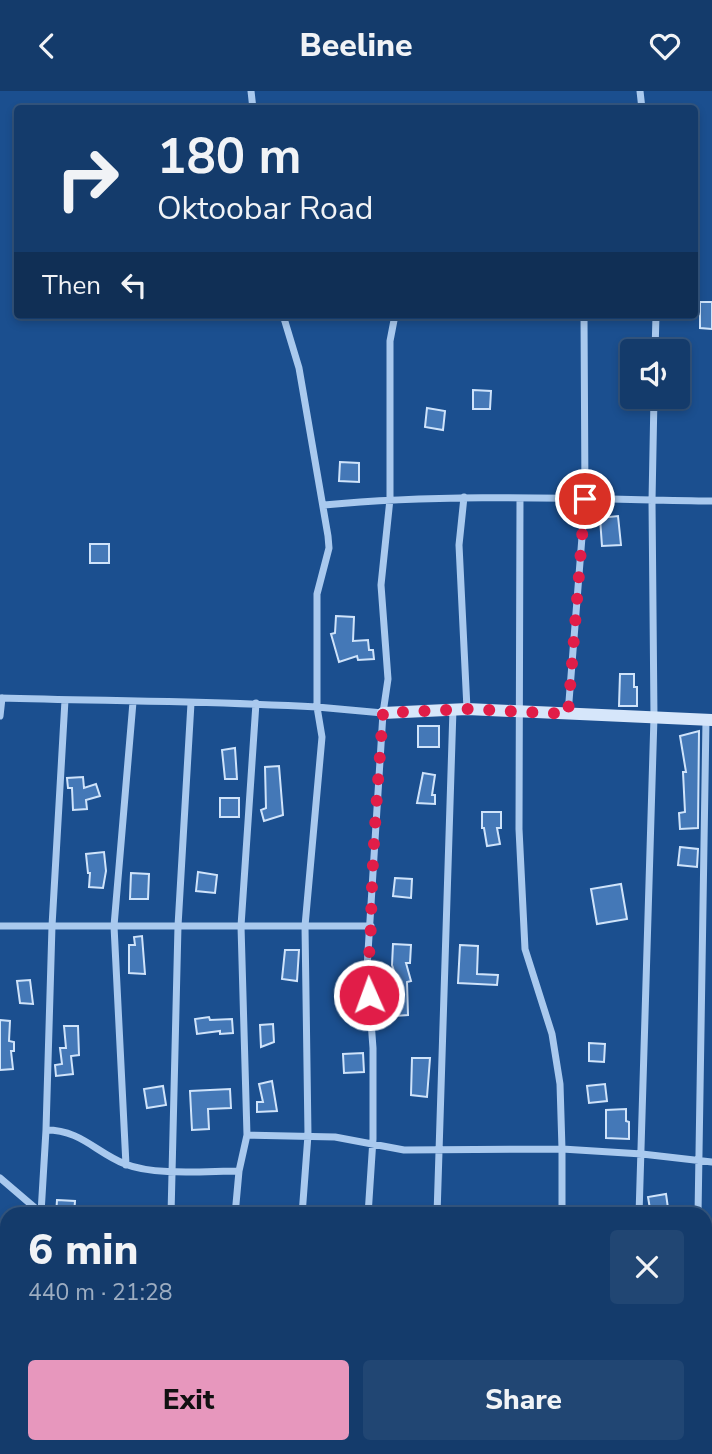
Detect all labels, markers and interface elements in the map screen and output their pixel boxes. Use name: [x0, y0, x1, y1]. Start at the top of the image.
text: Beeline: [299, 24, 413, 67]
icon: back: [28, 27, 66, 65]
icon: heart: [646, 27, 684, 65]
text: 180 m: [157, 123, 301, 190]
icon: right: [42, 133, 133, 224]
text: Oktoobar Road: [157, 187, 374, 230]
icon: left: [115, 266, 153, 304]
text: Then: [42, 268, 101, 303]
map controls: [620, 339, 690, 409]
button: sound: [620, 339, 690, 409]
pin: [555, 469, 615, 529]
icon: arrive: [566, 480, 604, 518]
position arrow: [332, 958, 406, 1032]
text: 6 min: [28, 1222, 138, 1279]
button: close: [610, 1230, 684, 1304]
text: 440 m · 21:28: [28, 1277, 173, 1308]
button: Exit: [28, 1360, 349, 1440]
button: Share: [363, 1360, 684, 1440]

